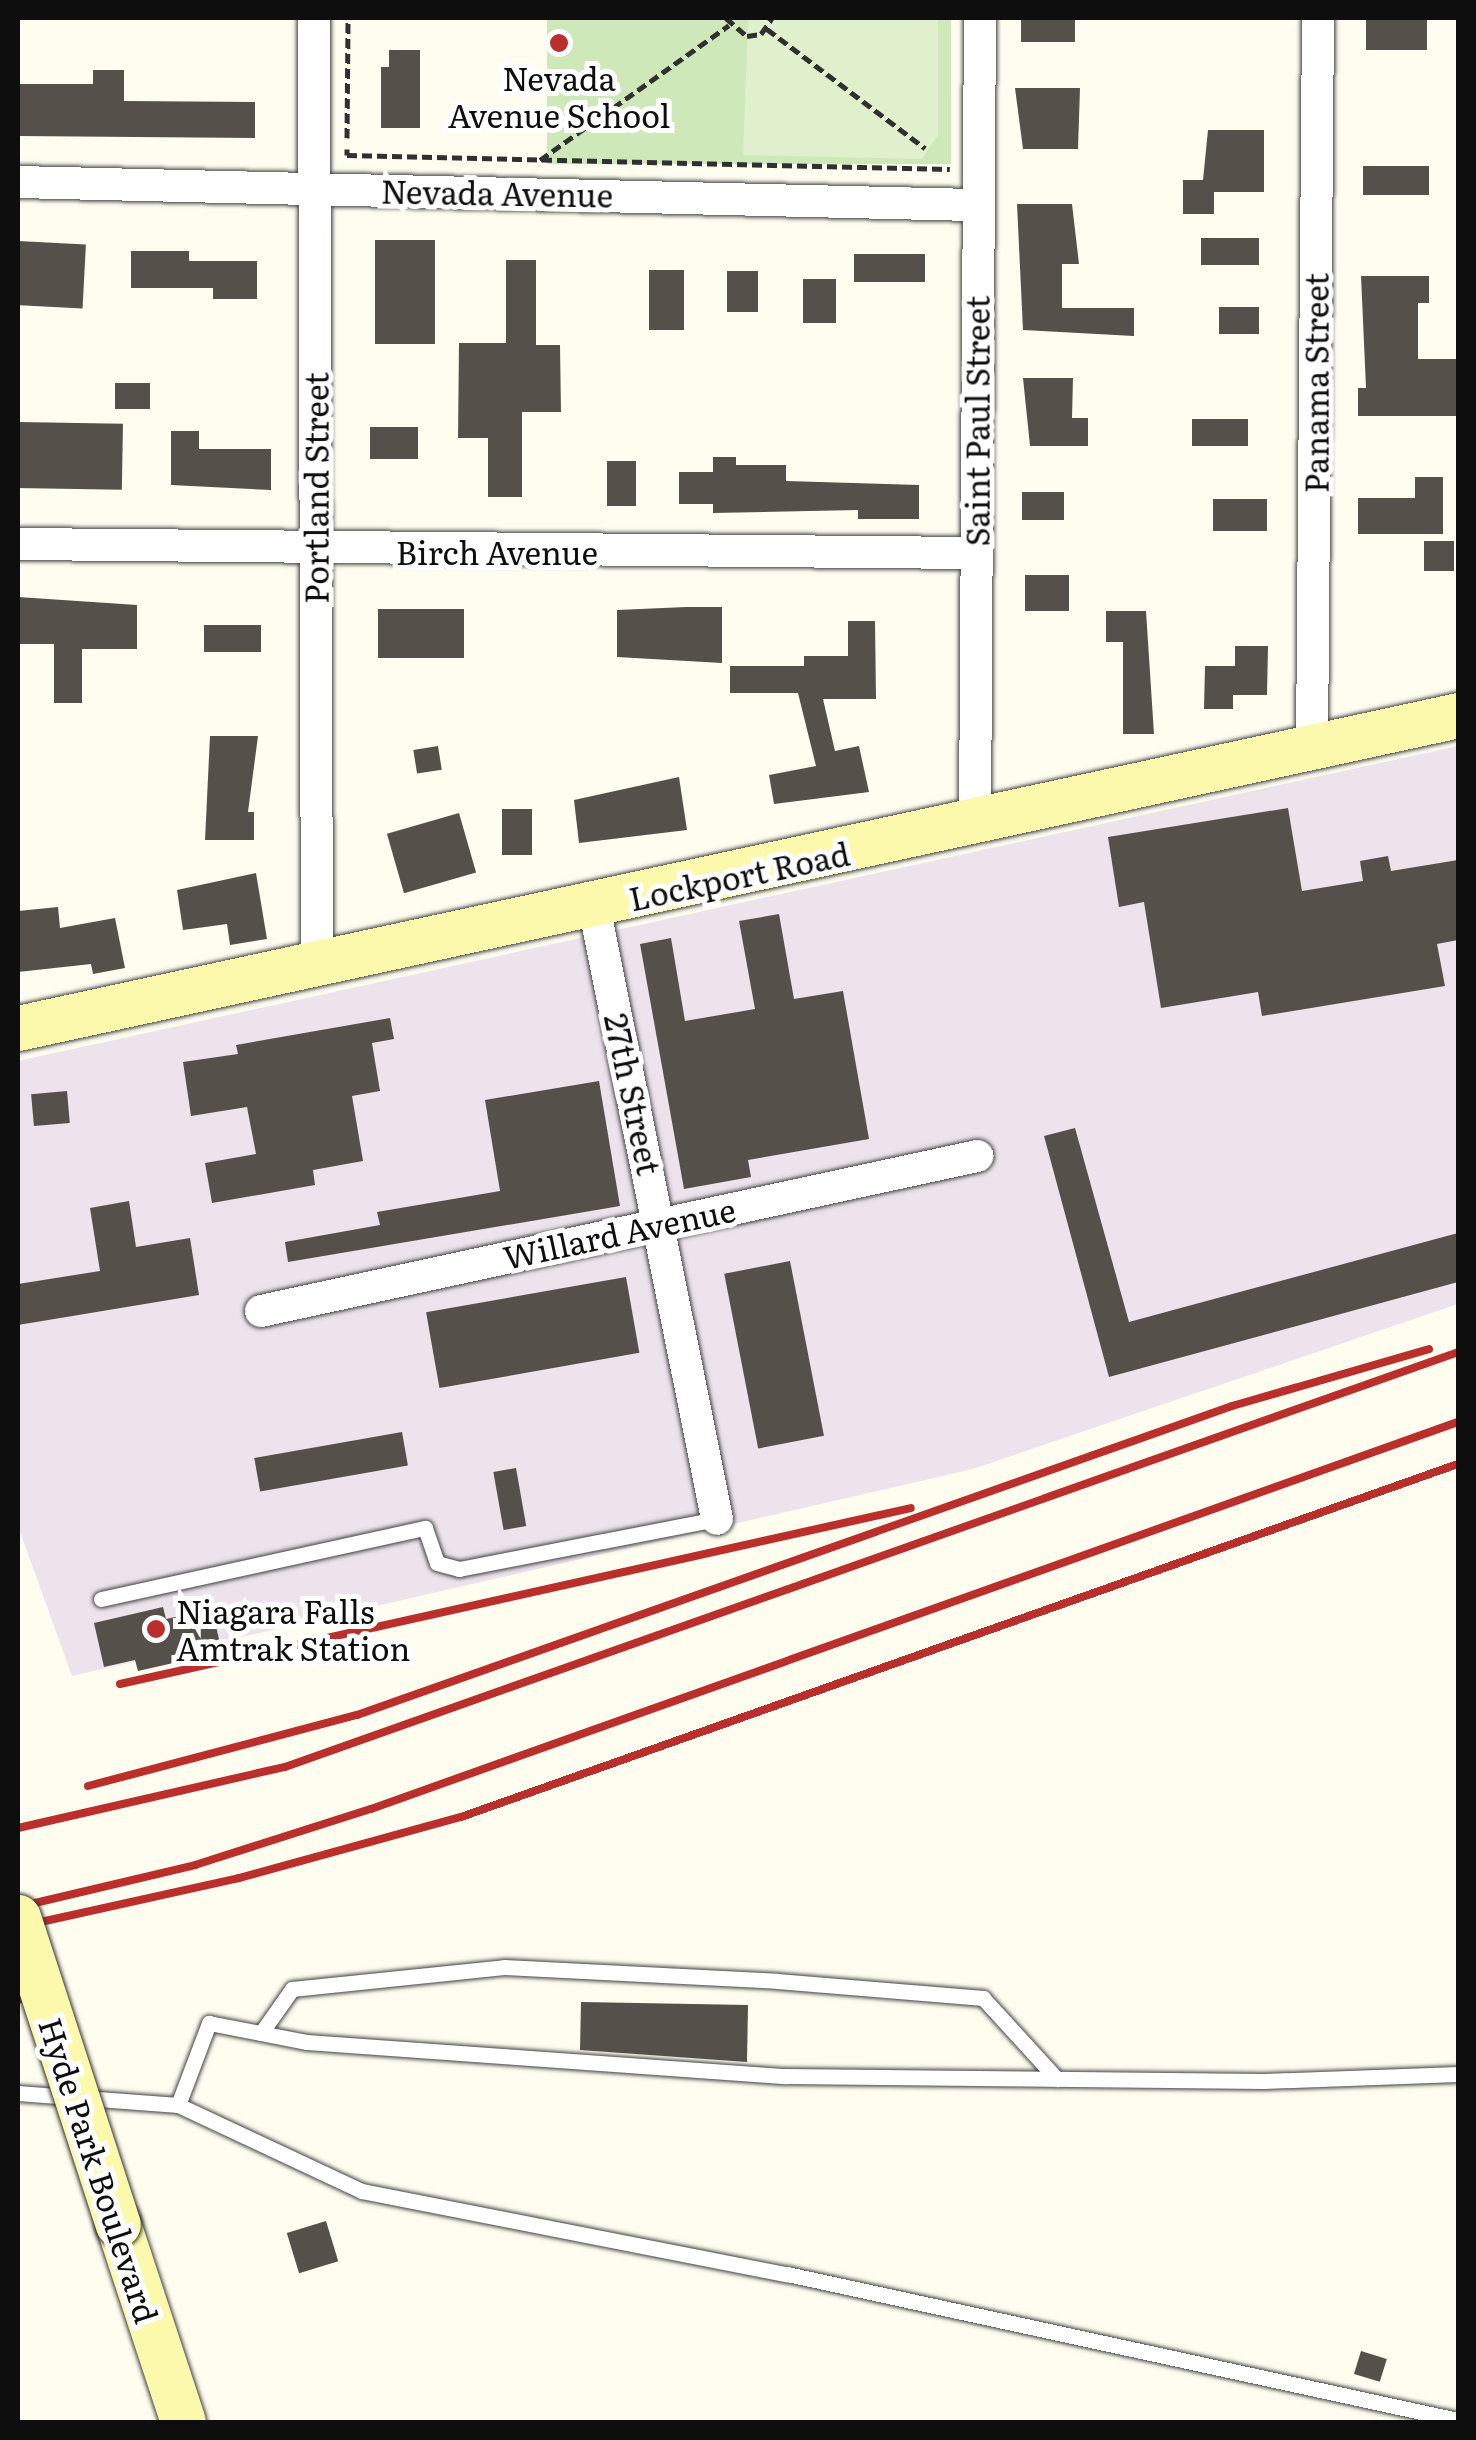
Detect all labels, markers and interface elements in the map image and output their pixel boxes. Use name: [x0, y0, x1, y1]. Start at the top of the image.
marker: Nevada Avenue School: [548, 32, 570, 54]
place label: Nevada Avenue School: [448, 59, 670, 134]
street label: Nevada Avenue: [381, 171, 613, 213]
street label: Panama Street: [1296, 273, 1334, 493]
street label: Saint Paul Street: [957, 296, 995, 546]
street label: Portland Street: [296, 372, 334, 604]
street label: Birch Avenue: [396, 532, 598, 570]
street label: Lockport Road: [625, 833, 853, 917]
street label: 27th Street: [598, 1010, 670, 1178]
street label: Willard Avenue: [499, 1189, 739, 1275]
place label: Niagara Falls Amtrak Station: [176, 1592, 410, 1667]
marker: Niagara Falls Amtrak Station: [145, 1618, 167, 1640]
street label: Hyde Park Boulevard: [33, 2013, 167, 2327]

